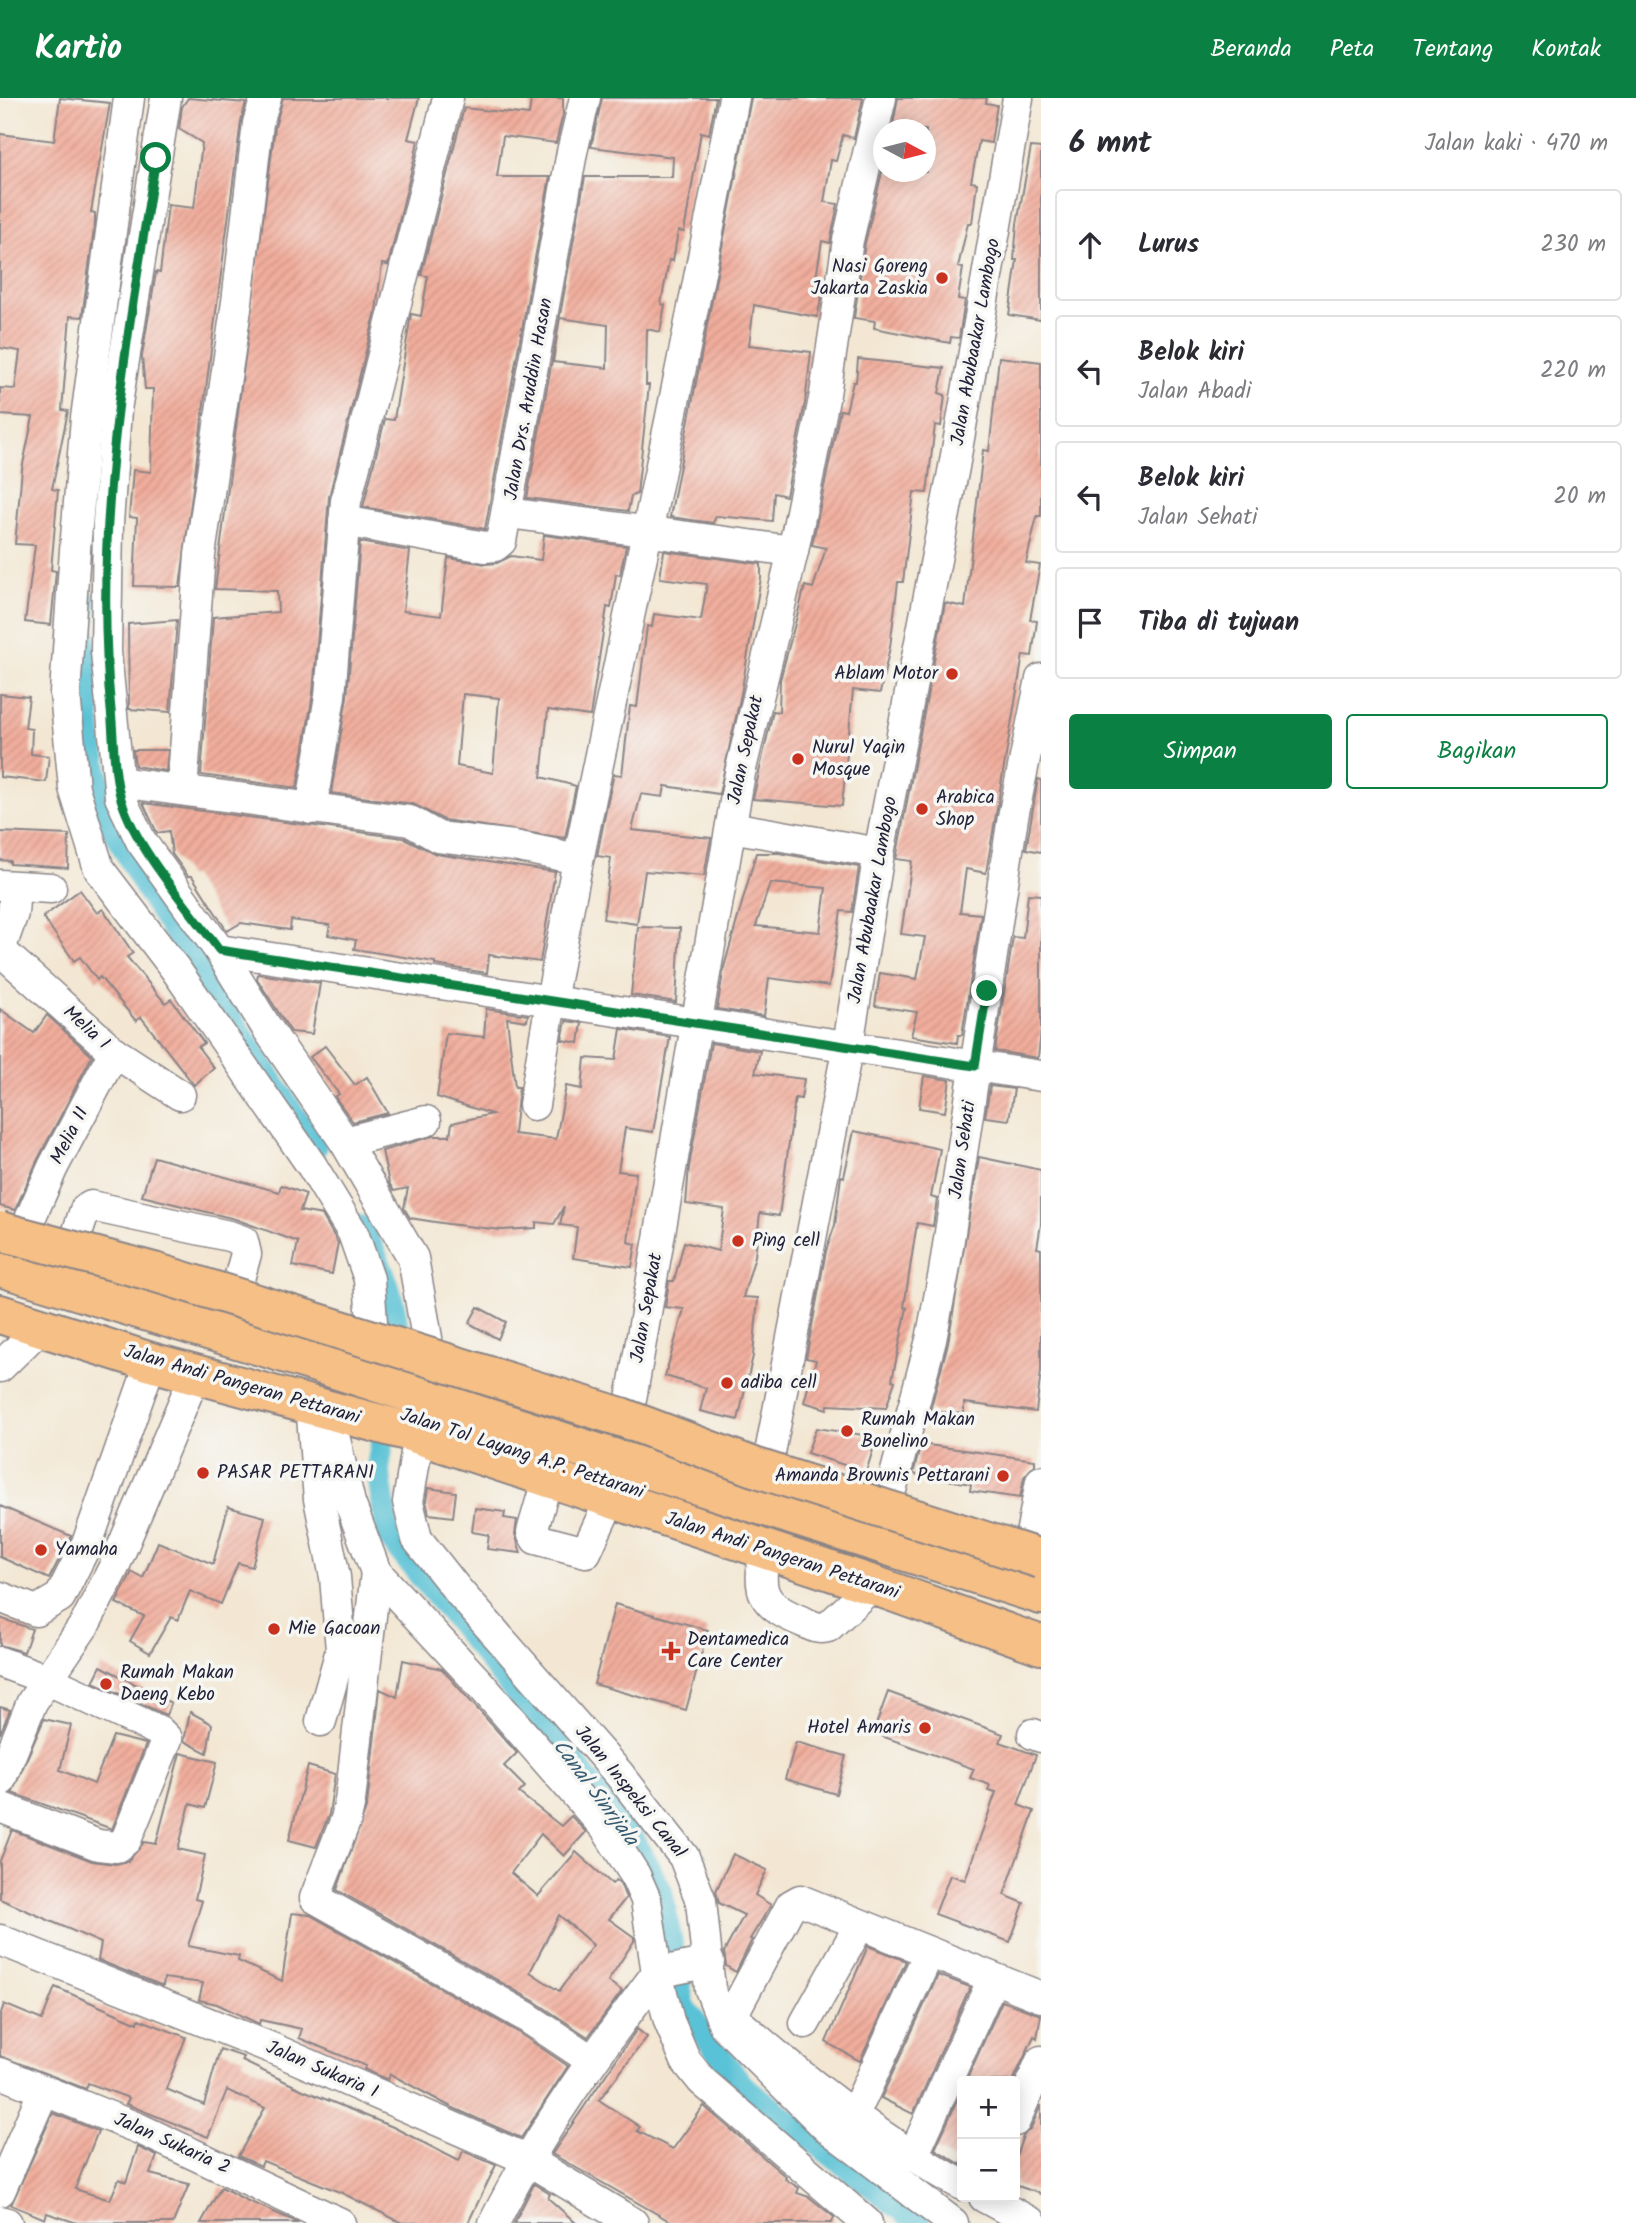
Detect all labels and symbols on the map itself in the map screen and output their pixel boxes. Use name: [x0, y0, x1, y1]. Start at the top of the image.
north arrow: [873, 119, 936, 182]
route start: [140, 142, 171, 173]
street label: Jalan Abubaakar Lambogo: [943, 236, 1009, 448]
place label: Nasi Goreng Jakarta Zaskia: [811, 252, 928, 304]
marker: Nasi Goreng Jakarta Zaskia: [934, 270, 950, 286]
street label: Jalan Drs. Aruddin Hasan: [496, 296, 562, 502]
place label: Ablam Motor: [834, 659, 940, 689]
marker: Ablam Motor: [944, 666, 960, 682]
street label: Jalan Sepakat: [720, 692, 772, 807]
place label: Nurul Yaqin Mosque: [812, 733, 905, 785]
marker: Nurul Yaqin Mosque: [790, 751, 806, 767]
place label: Arabica Shop: [936, 783, 995, 835]
street label: Jalan Abubaakar Lambogo: [840, 794, 906, 1006]
marker: Arabica Shop: [914, 801, 930, 817]
route end: [971, 975, 1002, 1006]
street label: Melia I: [55, 998, 117, 1058]
street label: Jalan Sehati: [941, 1098, 985, 1201]
street label: Melia II: [43, 1102, 97, 1170]
place label: Ping cell: [752, 1226, 820, 1256]
marker: Ping cell: [730, 1233, 746, 1249]
street label: Jalan Sepakat: [623, 1250, 672, 1365]
street label: Jalan Andi Pangeran Pettarani: [120, 1337, 365, 1434]
place label: adiba cell: [741, 1368, 817, 1398]
marker: adiba cell: [719, 1375, 735, 1391]
street label: Jalan Tol Layang A.P. Pettarani: [396, 1400, 649, 1508]
place label: Rumah Makan Bonelino: [861, 1405, 975, 1457]
marker: Rumah Makan Bonelino: [839, 1423, 855, 1439]
place label: PASAR PETTARANI: [217, 1458, 374, 1488]
place label: Amanda Brownis Pettarani: [775, 1461, 990, 1491]
marker: PASAR PETTARANI: [195, 1465, 211, 1481]
marker: Amanda Brownis Pettarani: [995, 1468, 1011, 1484]
street label: Jalan Andi Pangeran Pettarani: [661, 1504, 904, 1609]
place label: Yamaha: [55, 1535, 118, 1565]
marker: Yamaha: [33, 1542, 49, 1558]
place label: Mie Gacoan: [288, 1614, 380, 1644]
marker: Mie Gacoan: [266, 1621, 282, 1637]
place label: Dentamedica Care Center: [687, 1625, 789, 1677]
marker: Dentamedica Care Center: [661, 1641, 681, 1661]
place label: Rumah Makan Daeng Kebo: [120, 1658, 234, 1710]
marker: Rumah Makan Daeng Kebo: [98, 1676, 114, 1692]
place label: Hotel Amaris: [807, 1713, 911, 1743]
street label: Jalan Inspeksi Canal: [567, 1719, 693, 1865]
marker: Hotel Amaris: [917, 1720, 933, 1736]
water label: Canal Sinrijala: [544, 1733, 647, 1854]
street label: Jalan Sukaria I: [261, 2033, 383, 2107]
street label: Jalan Sukaria 2: [109, 2105, 235, 2183]

